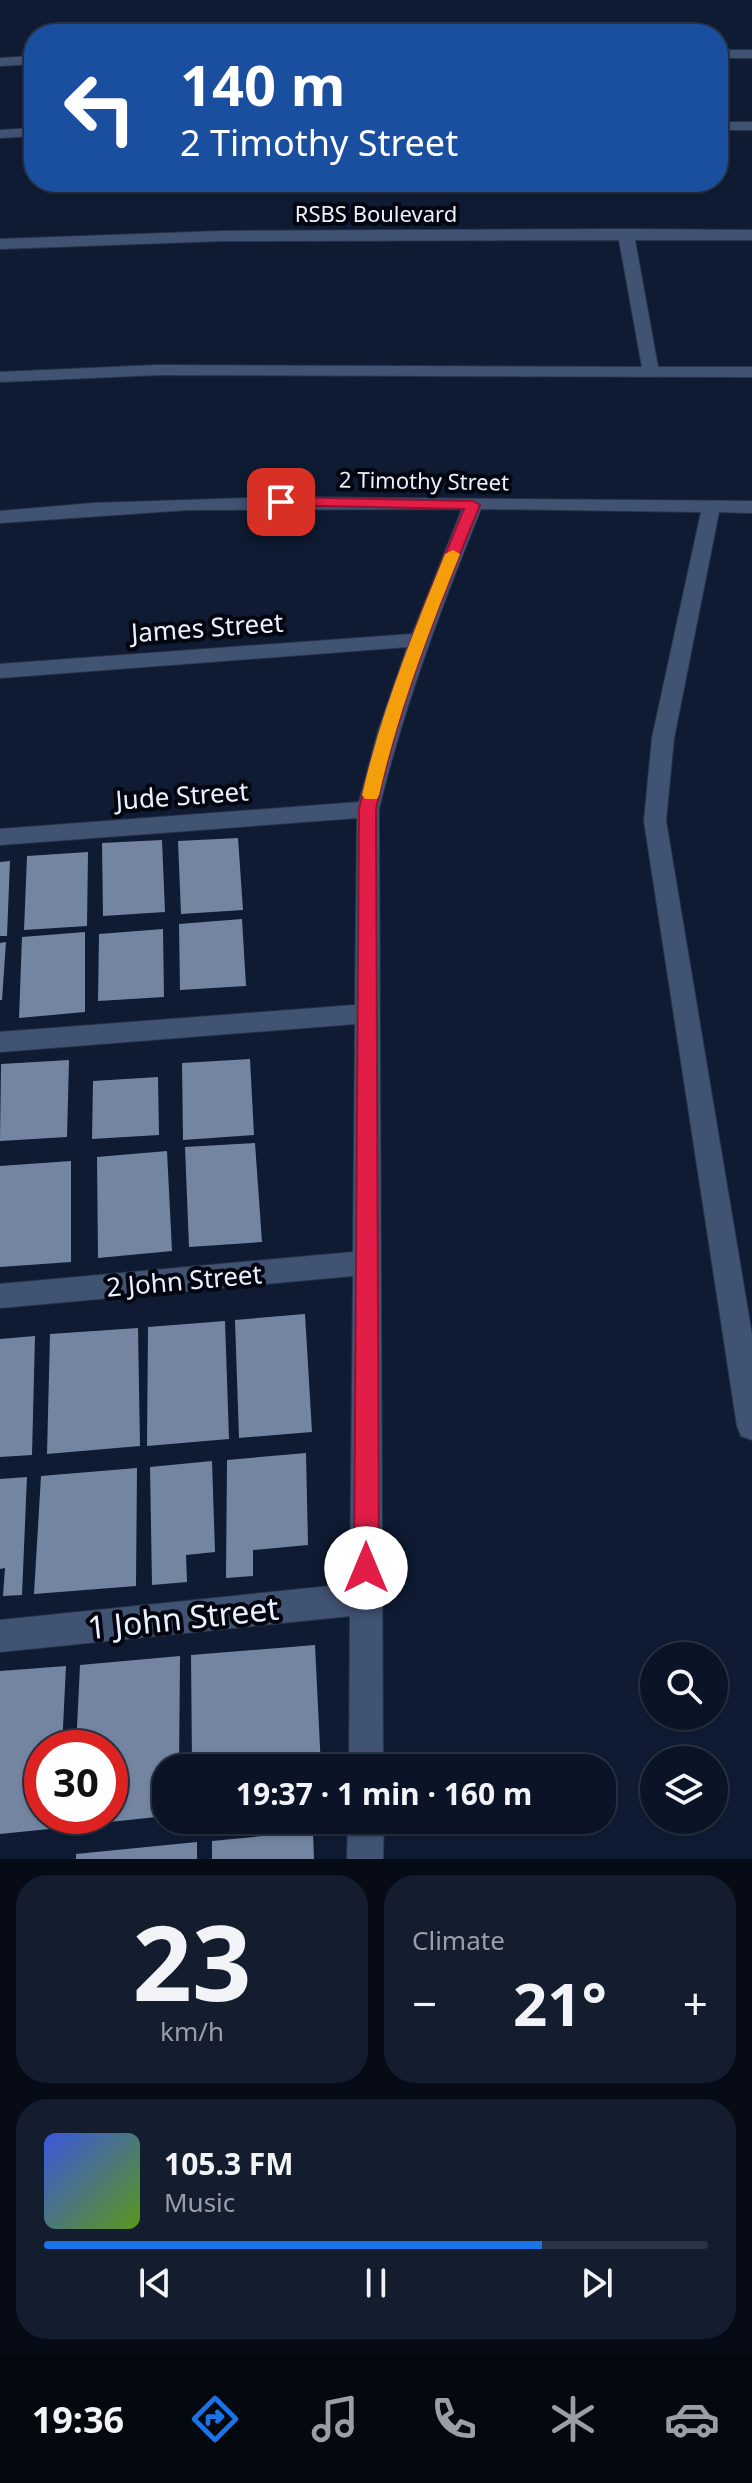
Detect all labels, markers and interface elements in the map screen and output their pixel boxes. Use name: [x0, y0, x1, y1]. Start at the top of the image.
text: 140 m: [180, 46, 345, 122]
icon: left: [48, 56, 152, 160]
text: 2 Timothy Street: [180, 118, 458, 167]
street label: RSBS Boulevard: [295, 198, 457, 228]
street label: 2 Timothy Street: [339, 464, 509, 496]
pin: [247, 468, 315, 536]
icon: arrive: [259, 480, 303, 524]
street label: James Street: [127, 604, 284, 650]
street label: Jude Street: [111, 772, 250, 818]
street label: 2 John Street: [105, 1255, 263, 1305]
position arrow: [324, 1526, 408, 1610]
street label: 1 John Street: [85, 1586, 281, 1648]
map controls: [640, 1642, 728, 1834]
button: search: [640, 1642, 728, 1730]
speed limit sign: 30: [24, 1730, 128, 1834]
button: layers: [640, 1746, 728, 1834]
text: 19:37 · 1 min · 160 m: [236, 1773, 532, 1814]
text: 23: [133, 1890, 251, 2031]
text: Climate: [412, 1922, 505, 1958]
text: 21°: [513, 1962, 607, 2044]
text: −: [412, 1973, 437, 2033]
text: +: [683, 1973, 708, 2033]
text: km/h: [160, 2013, 224, 2049]
text: 105.3 FM: [164, 2143, 294, 2184]
text: Music: [164, 2184, 235, 2220]
icon: previous: [133, 2261, 177, 2305]
icon: pause: [354, 2261, 398, 2305]
icon: next: [575, 2261, 619, 2305]
icon: directions: [187, 2391, 243, 2447]
icon: music: [307, 2391, 363, 2447]
icon: phone: [426, 2391, 482, 2447]
icon: climate: [545, 2391, 601, 2447]
icon: car: [664, 2391, 720, 2447]
text: 19:36: [32, 2395, 124, 2444]

